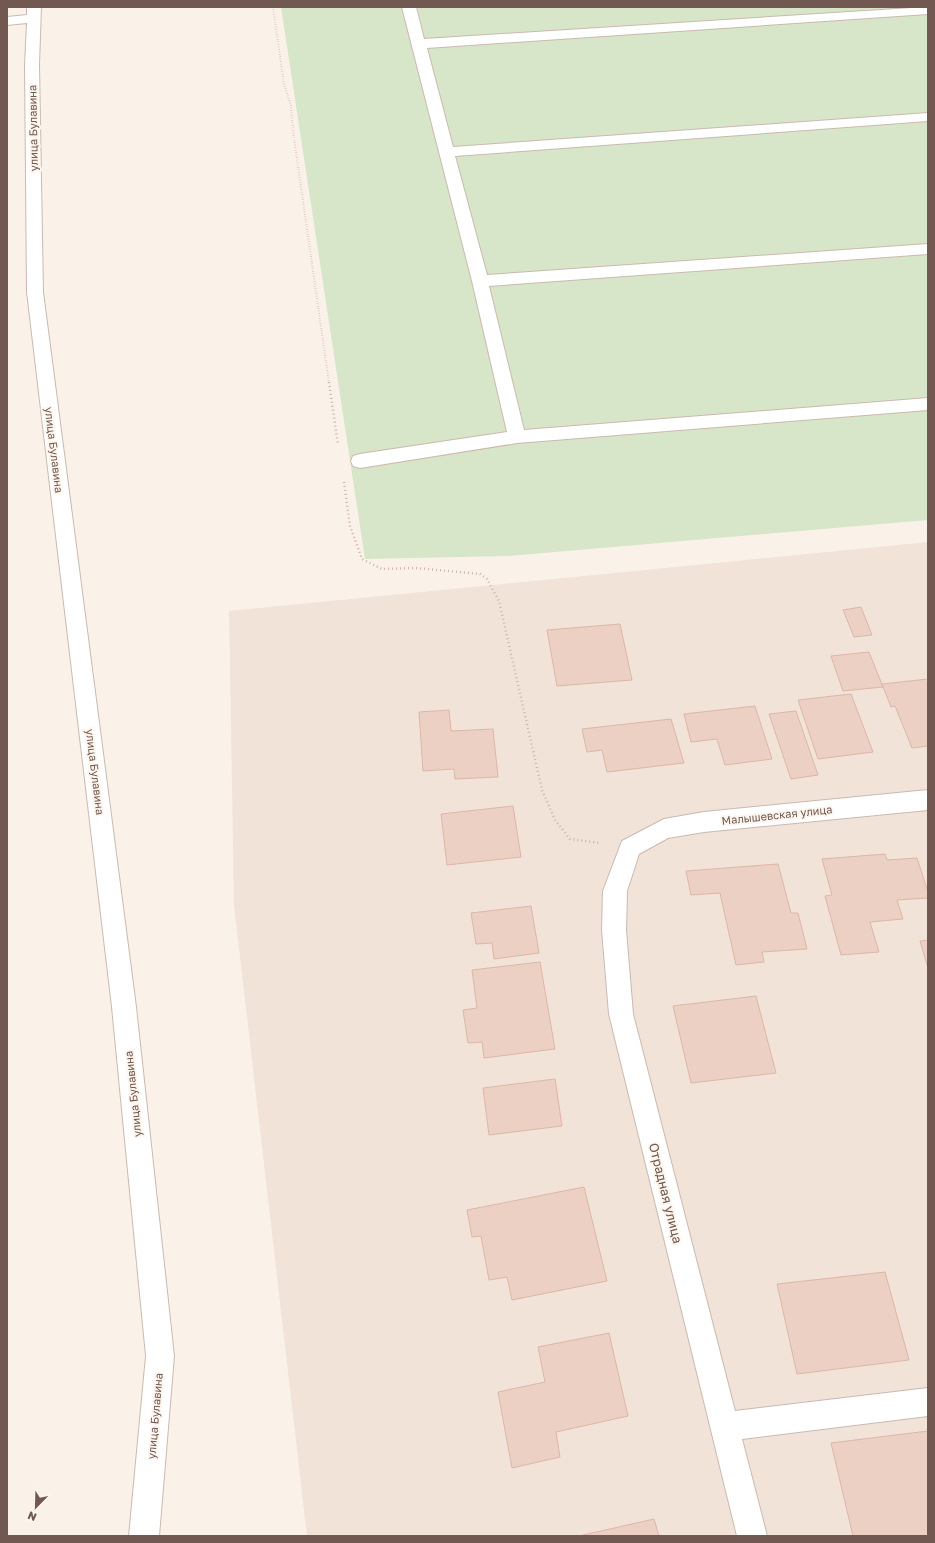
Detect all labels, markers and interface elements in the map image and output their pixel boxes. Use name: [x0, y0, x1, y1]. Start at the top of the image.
street label: улица Булавина: [25, 85, 40, 171]
street label: улица Булавина: [43, 406, 66, 494]
street label: улица Булавина: [84, 728, 107, 816]
street label: Малышевская улица: [721, 802, 833, 827]
street label: улица Булавина: [122, 1050, 143, 1138]
street label: Отрадная улица: [646, 1141, 686, 1245]
street label: улица Булавина: [144, 1372, 165, 1460]
north arrow: [16, 1487, 56, 1527]
text: N: [26, 1509, 38, 1524]

